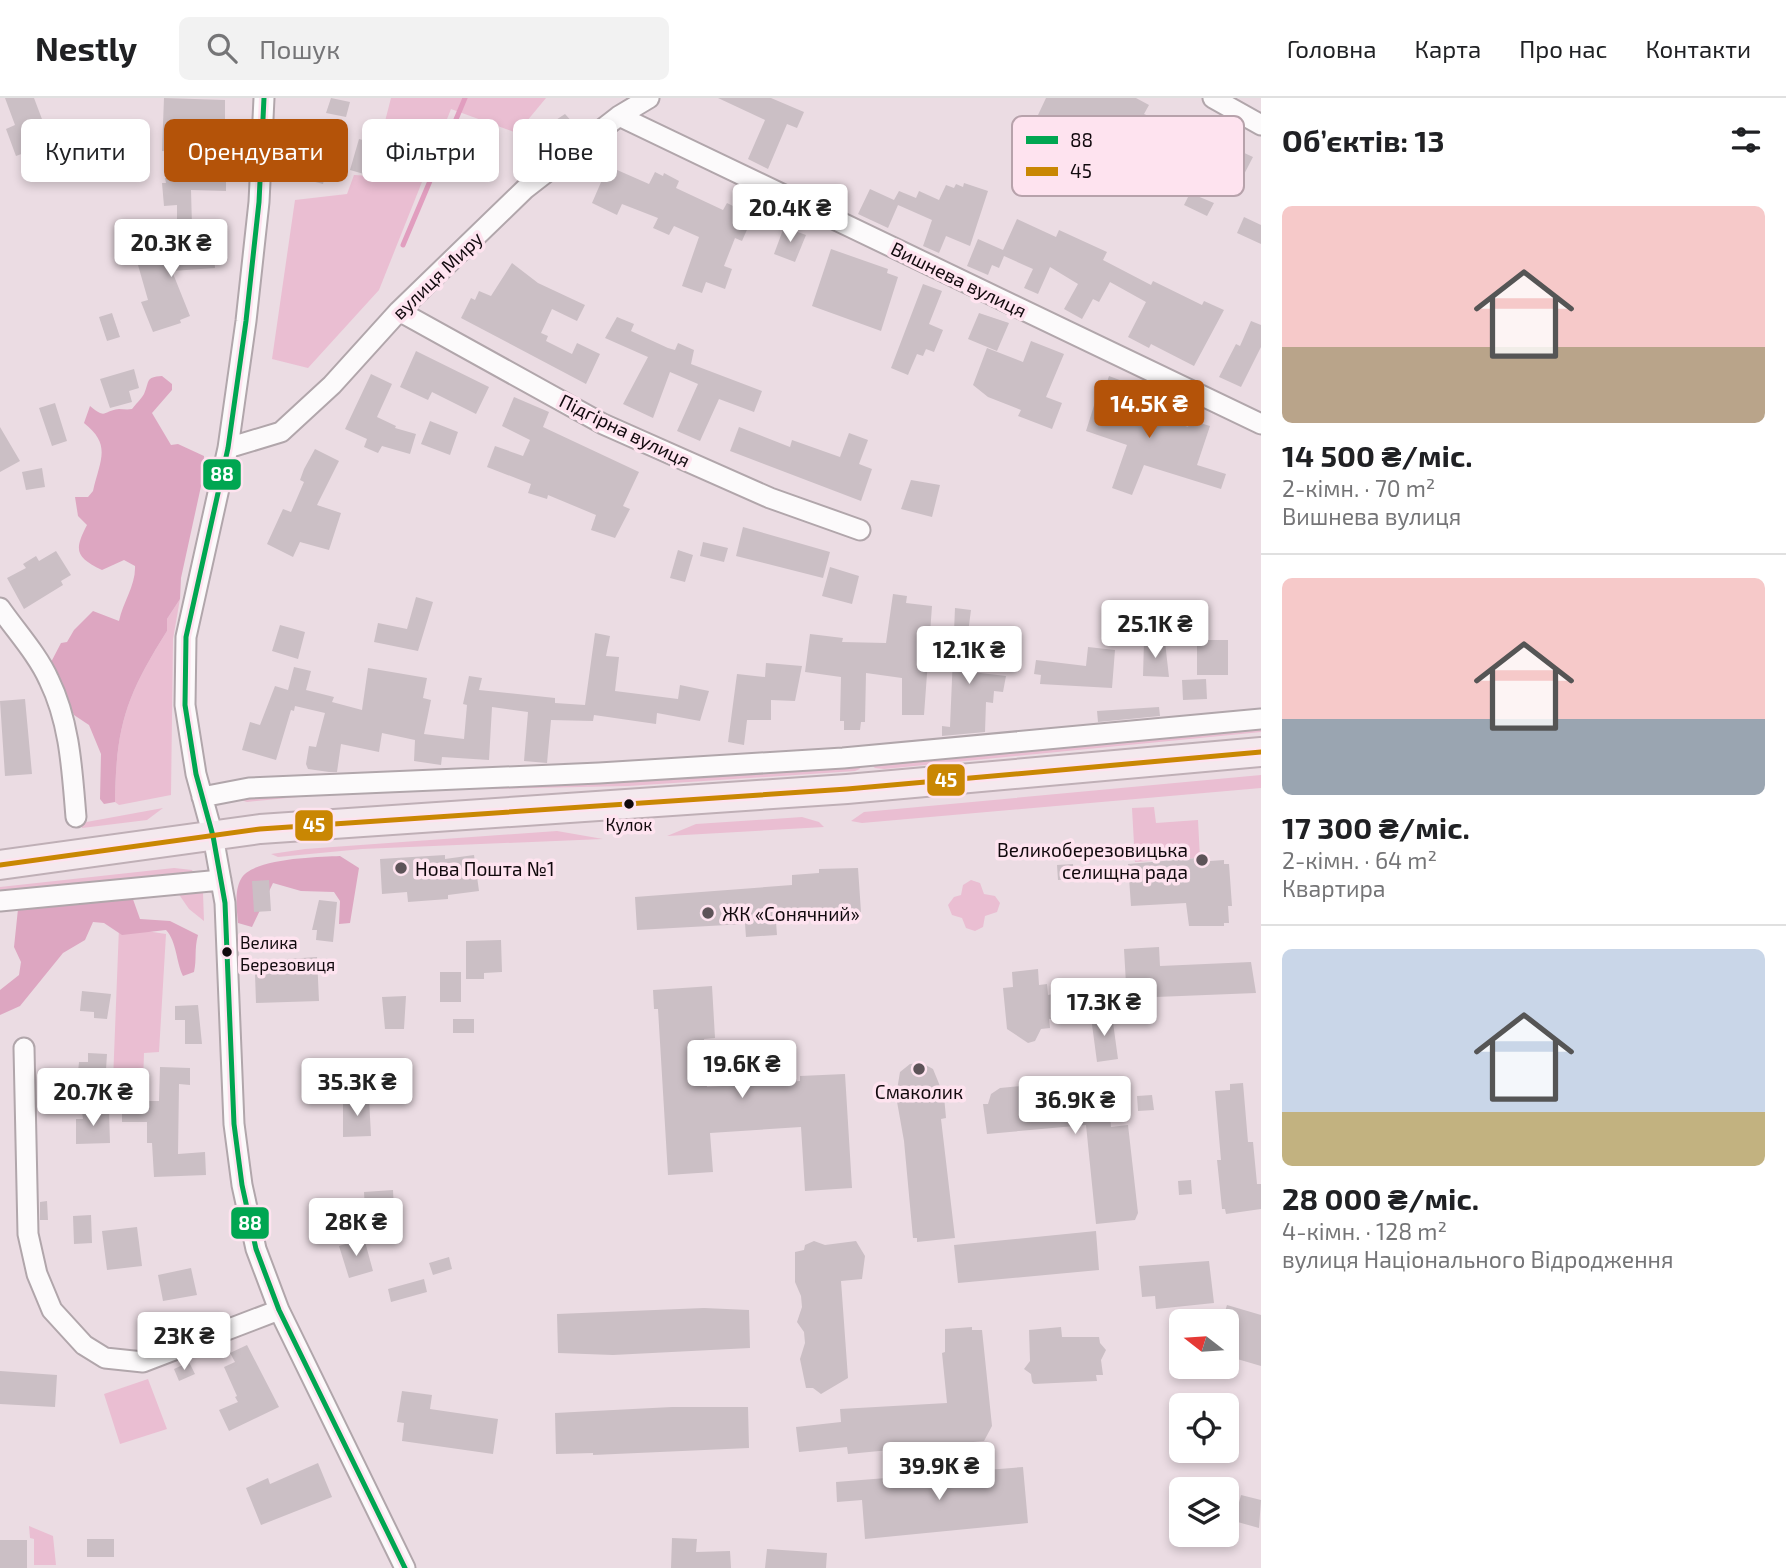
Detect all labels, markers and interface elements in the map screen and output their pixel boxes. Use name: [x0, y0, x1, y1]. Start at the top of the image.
search box: [179, 17, 669, 80]
text: Nestly: [35, 28, 137, 68]
icon: search: [203, 29, 241, 67]
text: Пошук: [259, 33, 340, 64]
text: Головна: [1287, 34, 1377, 63]
text: Карта: [1415, 34, 1481, 63]
text: Про нас: [1519, 34, 1607, 63]
text: Контакти: [1645, 34, 1751, 63]
legend: [1012, 116, 1244, 196]
chip: Купити: [21, 119, 150, 182]
chip: Орендувати: [164, 119, 348, 182]
chip: Фільтри: [362, 119, 499, 182]
chip: Нове: [513, 119, 617, 182]
icon: filters: [1727, 121, 1765, 159]
text: Об’єктів: 13: [1282, 122, 1445, 158]
text: 88: [1070, 128, 1093, 151]
text: 45: [1070, 159, 1092, 182]
pin: 20.4K ₴: [725, 184, 855, 244]
text: 20.4K ₴: [749, 193, 831, 221]
pin: 20.3K ₴: [106, 220, 236, 279]
street label: вулиця Миру: [387, 226, 488, 324]
text: 20.3K ₴: [130, 228, 212, 256]
street label: Вишнева вулиця: [887, 236, 1031, 323]
icon: home: [1461, 251, 1587, 377]
pin: 14.5K ₴: [1084, 380, 1214, 440]
street label: Підгірна вулиця: [556, 388, 694, 472]
text: 14.5K ₴: [1110, 389, 1188, 417]
text: 14 500 ₴/міс.: [1282, 437, 1473, 473]
line badge: 88: [202, 458, 242, 491]
text: 88: [210, 462, 234, 485]
text: 2-кімн. · 70 m²: [1282, 474, 1435, 502]
text: Вишнева вулиця: [1282, 502, 1461, 530]
pin: 25.1K ₴: [1090, 601, 1220, 660]
text: 25.1K ₴: [1117, 609, 1193, 637]
icon: home: [1461, 623, 1587, 749]
pin: 12.1K ₴: [904, 626, 1034, 686]
text: 12.1K ₴: [933, 635, 1005, 663]
line badge: 45: [926, 763, 966, 797]
text: 45: [935, 768, 957, 791]
marker: Кулок: [622, 797, 636, 811]
line badge: 45: [294, 809, 334, 842]
text: 17 300 ₴/міс.: [1282, 809, 1470, 845]
text: 45: [303, 813, 325, 836]
place label: Кулок: [606, 814, 652, 835]
place label: Великоберезовицька селищна рада: [997, 838, 1188, 883]
text: 2-кімн. · 64 m²: [1282, 846, 1437, 874]
marker: Великоберезовицька селищна рада: [1194, 852, 1210, 868]
place label: Нова Пошта №1: [415, 857, 555, 880]
marker: Нова Пошта №1: [393, 860, 409, 876]
text: Квартира: [1282, 874, 1386, 902]
place label: ЖК «Сонячний»: [722, 902, 860, 925]
marker: ЖК «Сонячний»: [700, 905, 716, 921]
place label: Велика Березовиця: [240, 932, 335, 975]
marker: Велика Березовиця: [220, 945, 234, 959]
pin: 17.3K ₴: [1039, 978, 1169, 1038]
text: 17.3K ₴: [1067, 987, 1141, 1015]
icon: home: [1461, 994, 1587, 1120]
pin: 19.6K ₴: [677, 1040, 807, 1100]
text: 19.6K ₴: [703, 1049, 781, 1077]
pin: 35.3K ₴: [292, 1058, 422, 1118]
marker: Смаколик: [911, 1061, 927, 1077]
text: 35.3K ₴: [317, 1067, 397, 1095]
pin: 20.7K ₴: [28, 1068, 158, 1128]
pin: 36.9K ₴: [1010, 1076, 1140, 1136]
text: 20.7K ₴: [53, 1077, 133, 1105]
place label: Смаколик: [875, 1080, 963, 1103]
text: 36.9K ₴: [1035, 1085, 1115, 1113]
text: 28 000 ₴/міс.: [1282, 1180, 1479, 1216]
pin: 28K ₴: [307, 1198, 405, 1258]
line badge: 88: [230, 1206, 270, 1240]
text: 28K ₴: [325, 1207, 387, 1235]
text: 88: [238, 1211, 262, 1234]
text: 4-кімн. · 128 m²: [1282, 1217, 1447, 1245]
text: вулиця Національного Відродження: [1282, 1245, 1673, 1273]
north arrow: [1169, 1309, 1239, 1379]
map controls: [1169, 1309, 1239, 1547]
pin: 23K ₴: [135, 1312, 233, 1372]
text: 23K ₴: [153, 1321, 215, 1349]
button: locate: [1169, 1393, 1239, 1463]
pin: 39.9K ₴: [874, 1442, 1004, 1502]
text: 39.9K ₴: [899, 1451, 979, 1479]
button: layers: [1169, 1477, 1239, 1547]

